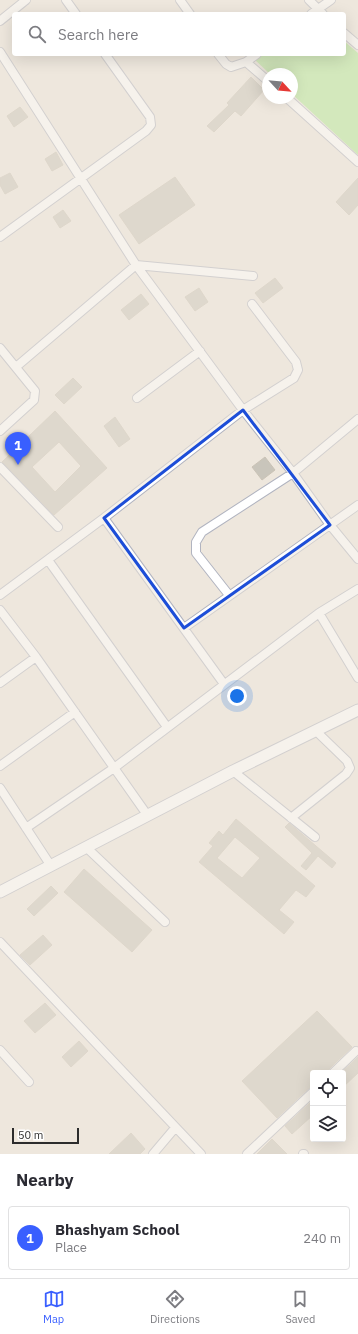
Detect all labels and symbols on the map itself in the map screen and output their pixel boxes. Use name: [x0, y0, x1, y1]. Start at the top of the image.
north arrow: [262, 68, 298, 104]
pin: 1: [5, 432, 31, 465]
your location: [227, 686, 247, 706]
scale bar: [12, 1126, 79, 1145]

